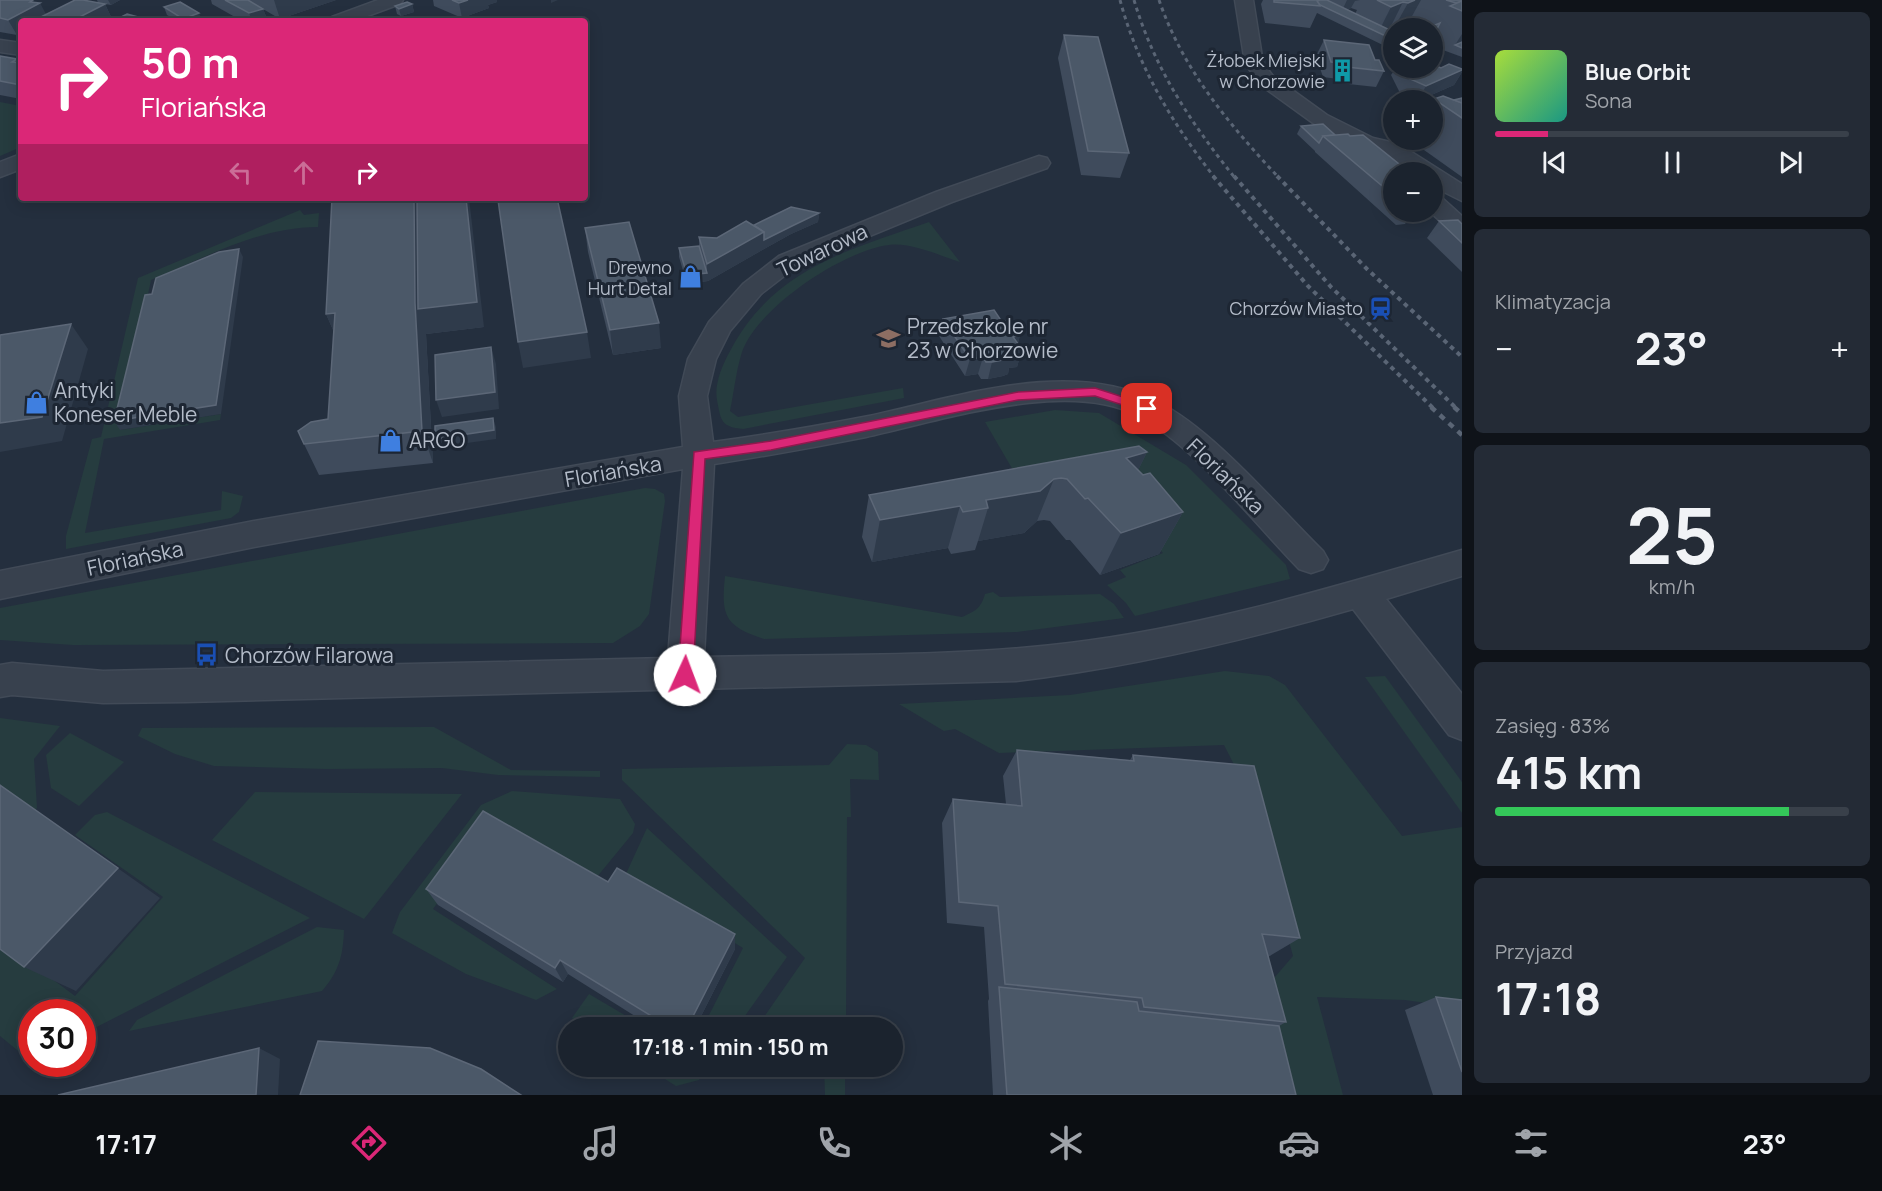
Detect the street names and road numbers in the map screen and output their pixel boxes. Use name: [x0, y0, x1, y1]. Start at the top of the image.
street label: Towarowa: [772, 217, 872, 283]
street label: Floriańska: [1181, 432, 1271, 520]
street label: Floriańska: [562, 449, 664, 493]
street label: Floriańska: [84, 534, 186, 582]

